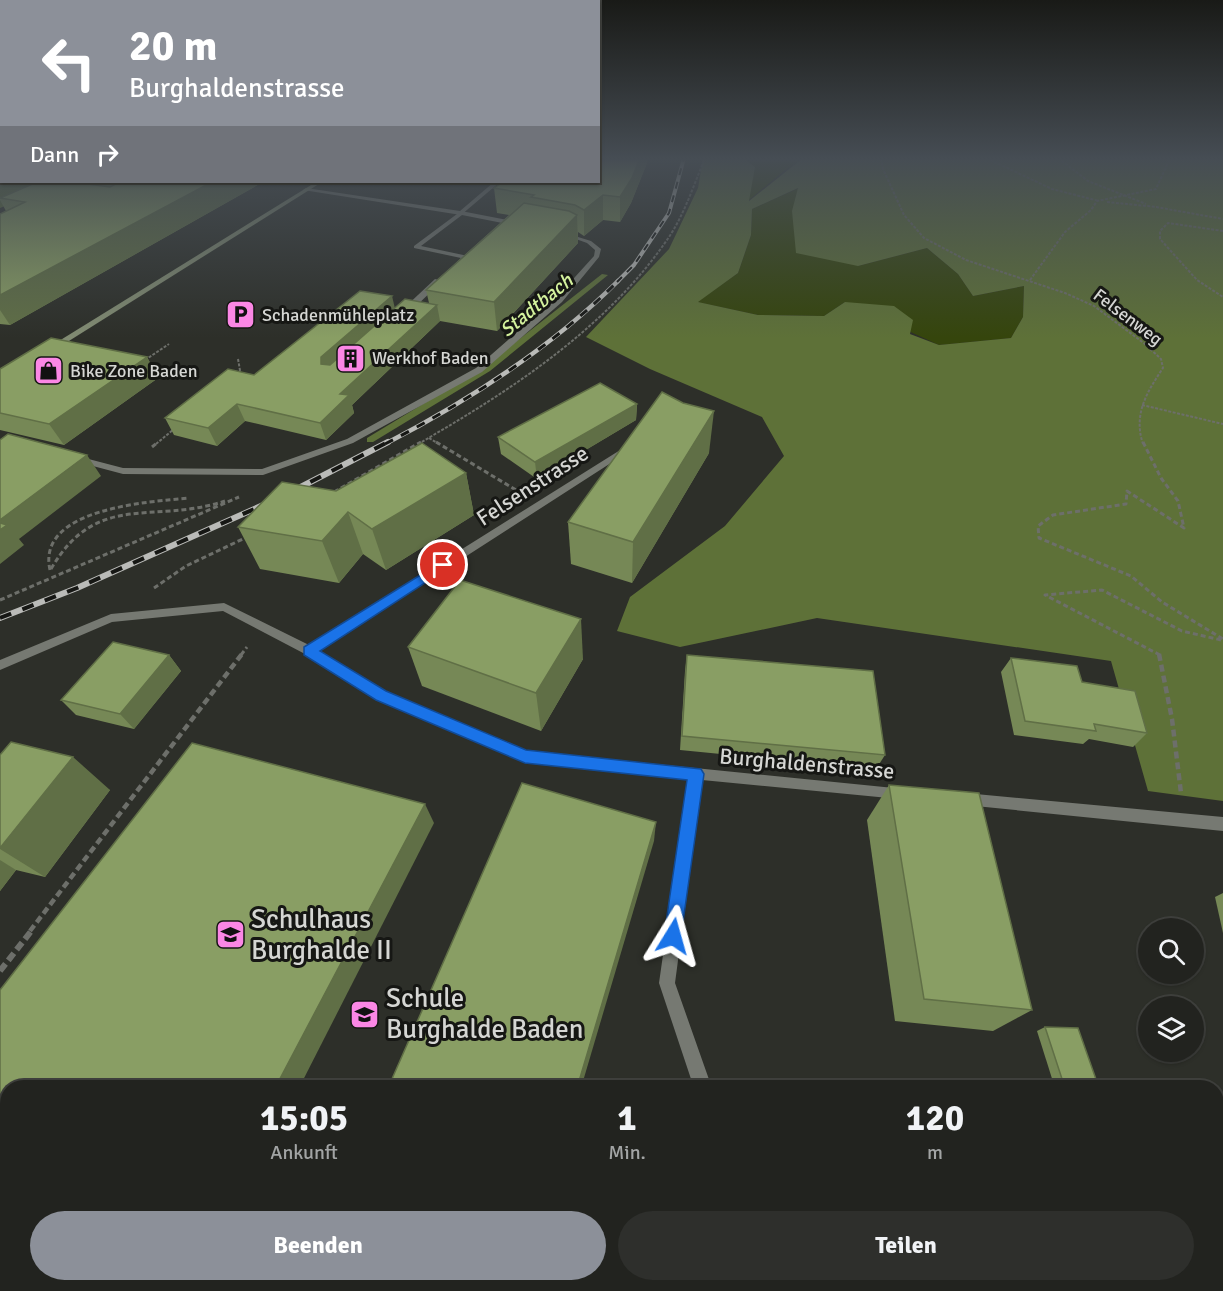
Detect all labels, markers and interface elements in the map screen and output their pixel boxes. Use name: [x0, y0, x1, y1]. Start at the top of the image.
text: 20 m: [129, 21, 218, 72]
icon: left: [30, 24, 108, 102]
text: Burghaldenstrasse: [129, 72, 345, 105]
icon: right: [91, 138, 124, 171]
text: Dann: [30, 141, 79, 168]
water label: Stadtbach: [495, 268, 579, 342]
street label: Felsenweg: [1089, 284, 1167, 350]
parking icon: Schadenmühleplatz: [225, 299, 257, 331]
place label: Schadenmühleplatz: [262, 304, 414, 326]
building icon: Werkhof Baden: [335, 342, 367, 374]
place label: Werkhof Baden: [372, 347, 489, 369]
shop icon: Bike Zone Baden: [33, 355, 65, 387]
place label: Bike Zone Baden: [70, 360, 198, 382]
street label: Felsenstrasse: [471, 439, 593, 532]
pin: [417, 539, 468, 590]
icon: arrive: [426, 548, 459, 581]
street label: Burghaldenstrasse: [718, 742, 896, 785]
place label: Schulhaus Burghalde II: [251, 903, 392, 967]
position arrow: [641, 904, 705, 968]
map controls: [1138, 918, 1204, 1062]
button: search: [1138, 918, 1204, 984]
school or university icon: Schulhaus Burghalde II: [214, 919, 246, 951]
place label: Schule Burghalde Baden: [386, 982, 583, 1046]
button: layers: [1138, 996, 1204, 1062]
school or university icon: Schule Burghalde Baden: [349, 998, 381, 1030]
text: 15:05: [260, 1096, 348, 1141]
text: 1: [617, 1096, 637, 1141]
text: 120: [906, 1096, 964, 1141]
text: Ankunft: [270, 1140, 338, 1165]
text: Min.: [608, 1140, 646, 1165]
text: m: [927, 1140, 943, 1165]
button: Beenden: [30, 1211, 606, 1280]
button: Teilen: [618, 1211, 1194, 1280]

